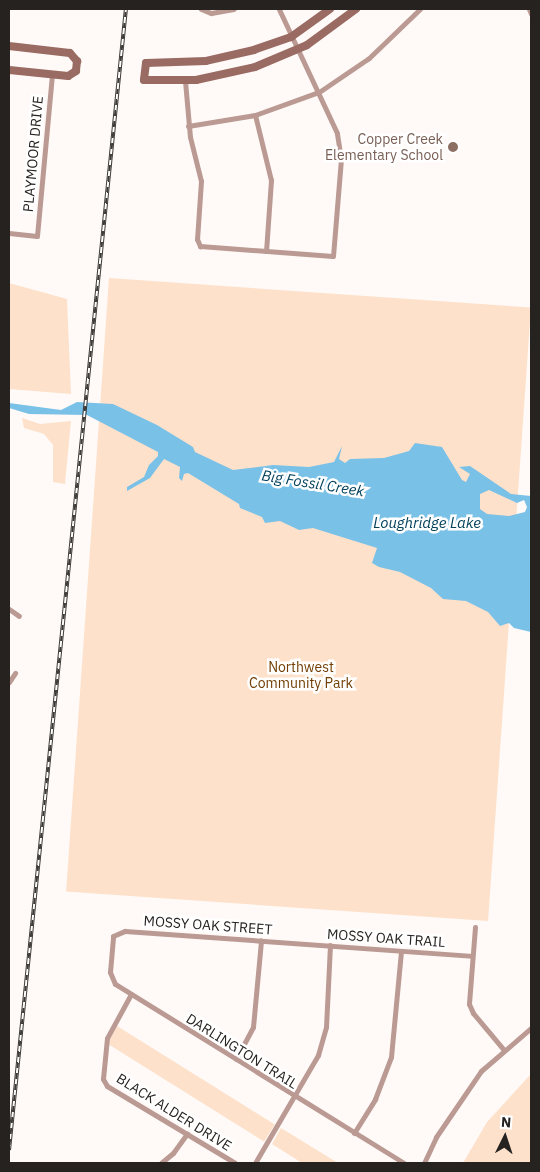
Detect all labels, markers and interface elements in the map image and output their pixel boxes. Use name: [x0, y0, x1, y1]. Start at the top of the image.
street label: PLAYMOOR DRIVE: [20, 95, 46, 213]
place label: Copper Creek Elementary School: [325, 131, 443, 164]
marker: Copper Creek Elementary School: [447, 141, 459, 153]
water label: Big Fossil Creek: [260, 466, 366, 500]
water label: Loughridge Lake: [373, 514, 481, 532]
park label: Northwest Community Park: [249, 659, 353, 692]
street label: MOSSY OAK STREET: [143, 912, 273, 938]
street label: MOSSY OAK TRAIL: [326, 925, 446, 951]
street label: DARLINGTON TRAIL: [183, 1010, 301, 1092]
street label: BLACK ALDER DRIVE: [113, 1070, 235, 1154]
north arrow: [480, 1112, 530, 1162]
text: N: [500, 1113, 512, 1131]

